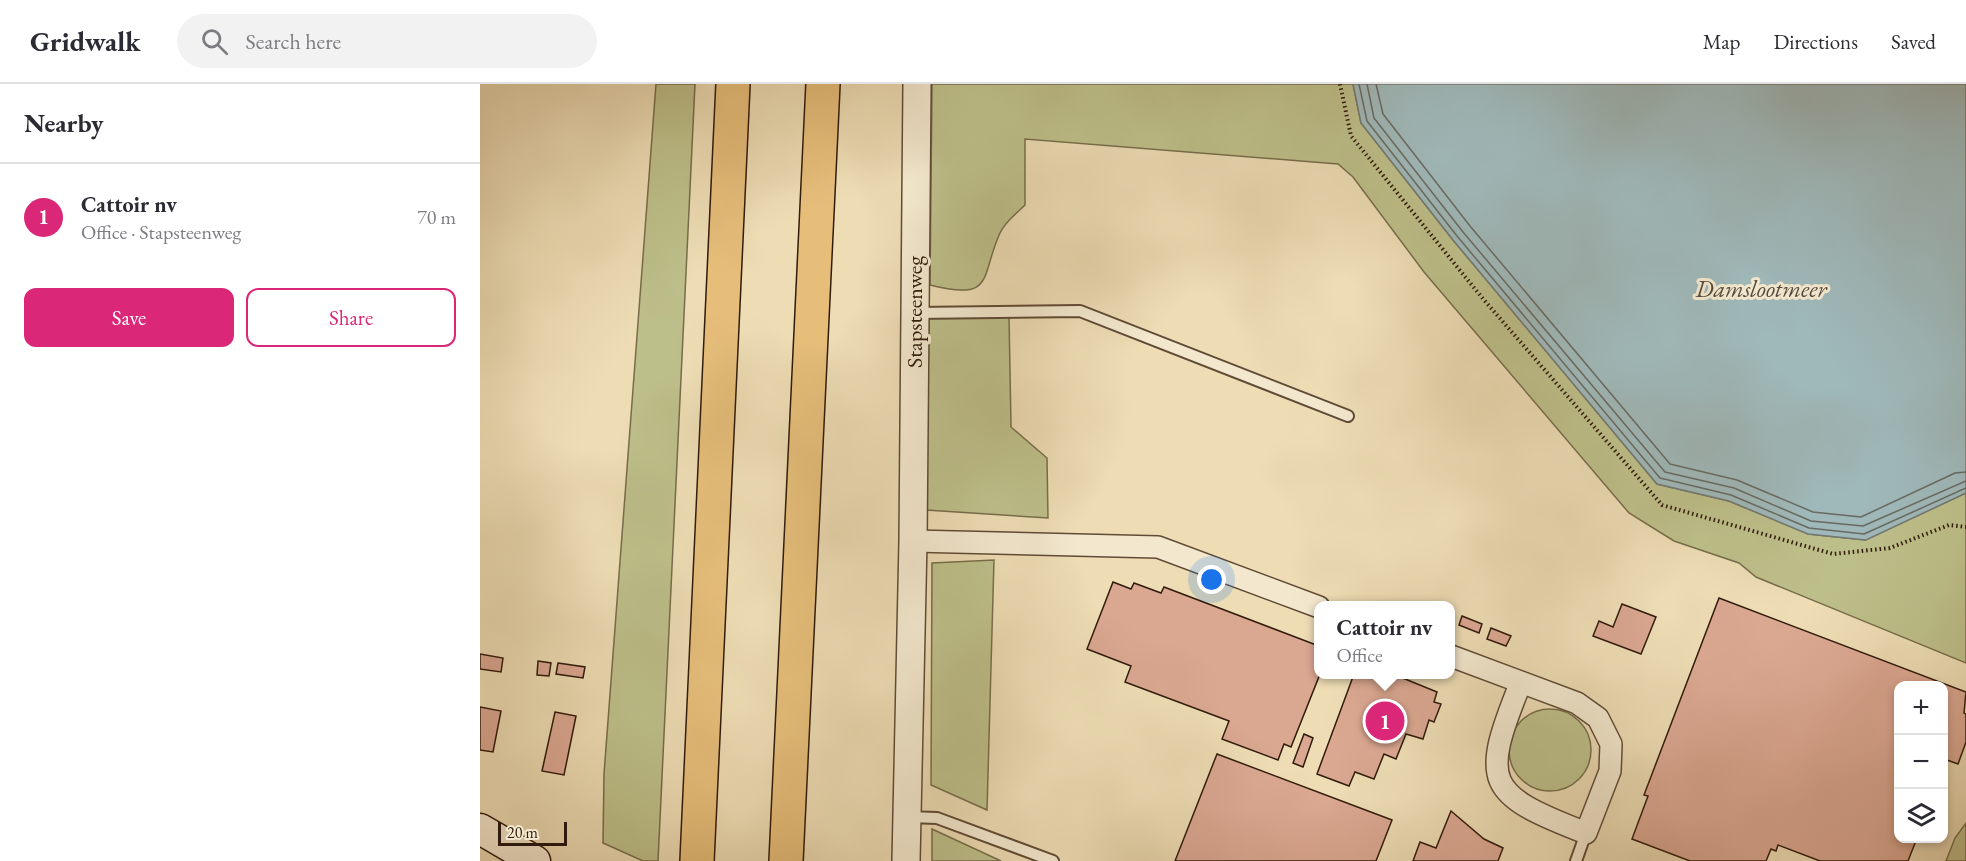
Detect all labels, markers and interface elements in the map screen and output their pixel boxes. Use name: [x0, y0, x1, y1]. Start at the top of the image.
search box: [177, 14, 597, 68]
text: Gridwalk: [30, 23, 141, 59]
icon: search: [198, 25, 231, 58]
text: Search here: [246, 27, 341, 56]
text: Map: [1703, 28, 1740, 55]
text: Directions: [1773, 28, 1858, 55]
text: Saved: [1891, 28, 1936, 55]
text: Nearby: [24, 106, 104, 140]
text: Cattoir nv: [81, 190, 177, 219]
text: 1: [38, 204, 49, 230]
text: 70 m: [417, 204, 456, 230]
text: Office · Stapsteenweg: [81, 219, 241, 245]
street label: Stapsteenweg: [900, 256, 929, 368]
water label: Damslootmeer: [1694, 273, 1828, 304]
button: Save: [24, 288, 234, 347]
button: Share: [246, 288, 456, 347]
your location: [1197, 565, 1226, 594]
popup: [1314, 601, 1455, 679]
text: Cattoir nv: [1337, 613, 1432, 642]
text: Office: [1337, 642, 1383, 668]
map controls: [1894, 681, 1948, 843]
button: +: [1894, 681, 1948, 735]
pin: 1: [1366, 698, 1404, 744]
button: −: [1894, 735, 1948, 789]
button: layers: [1894, 789, 1948, 843]
scale bar: [498, 819, 567, 846]
text: 20 m: [507, 822, 538, 843]

